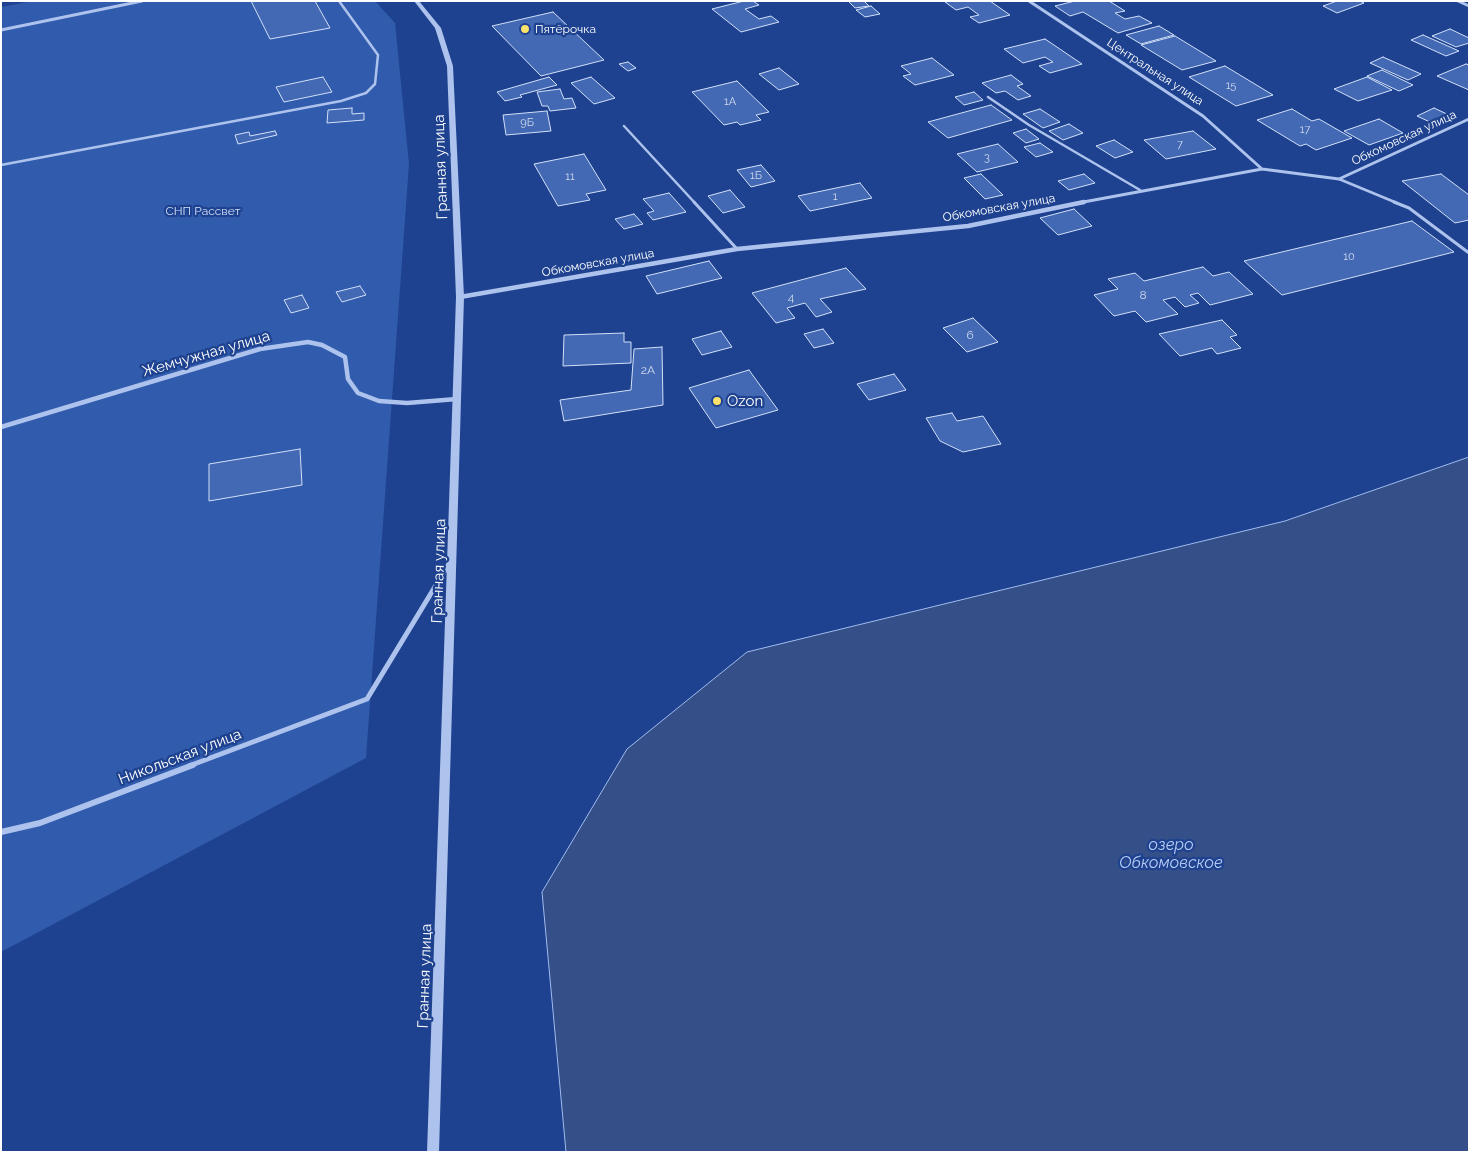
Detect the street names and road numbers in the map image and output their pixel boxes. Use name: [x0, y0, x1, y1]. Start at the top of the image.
street label: Центральная улица: [1104, 35, 1206, 109]
street label: Обкомовская улица: [1349, 107, 1459, 169]
street label: Гранная улица: [430, 114, 452, 220]
street label: Обкомовская улица: [942, 191, 1056, 225]
street label: Обкомовская улица: [541, 246, 655, 280]
street label: Жемчужная улица: [140, 327, 272, 381]
street label: Гранная улица: [428, 518, 450, 624]
street label: Никольская улица: [116, 725, 244, 789]
street label: Гранная улица: [414, 923, 436, 1029]

